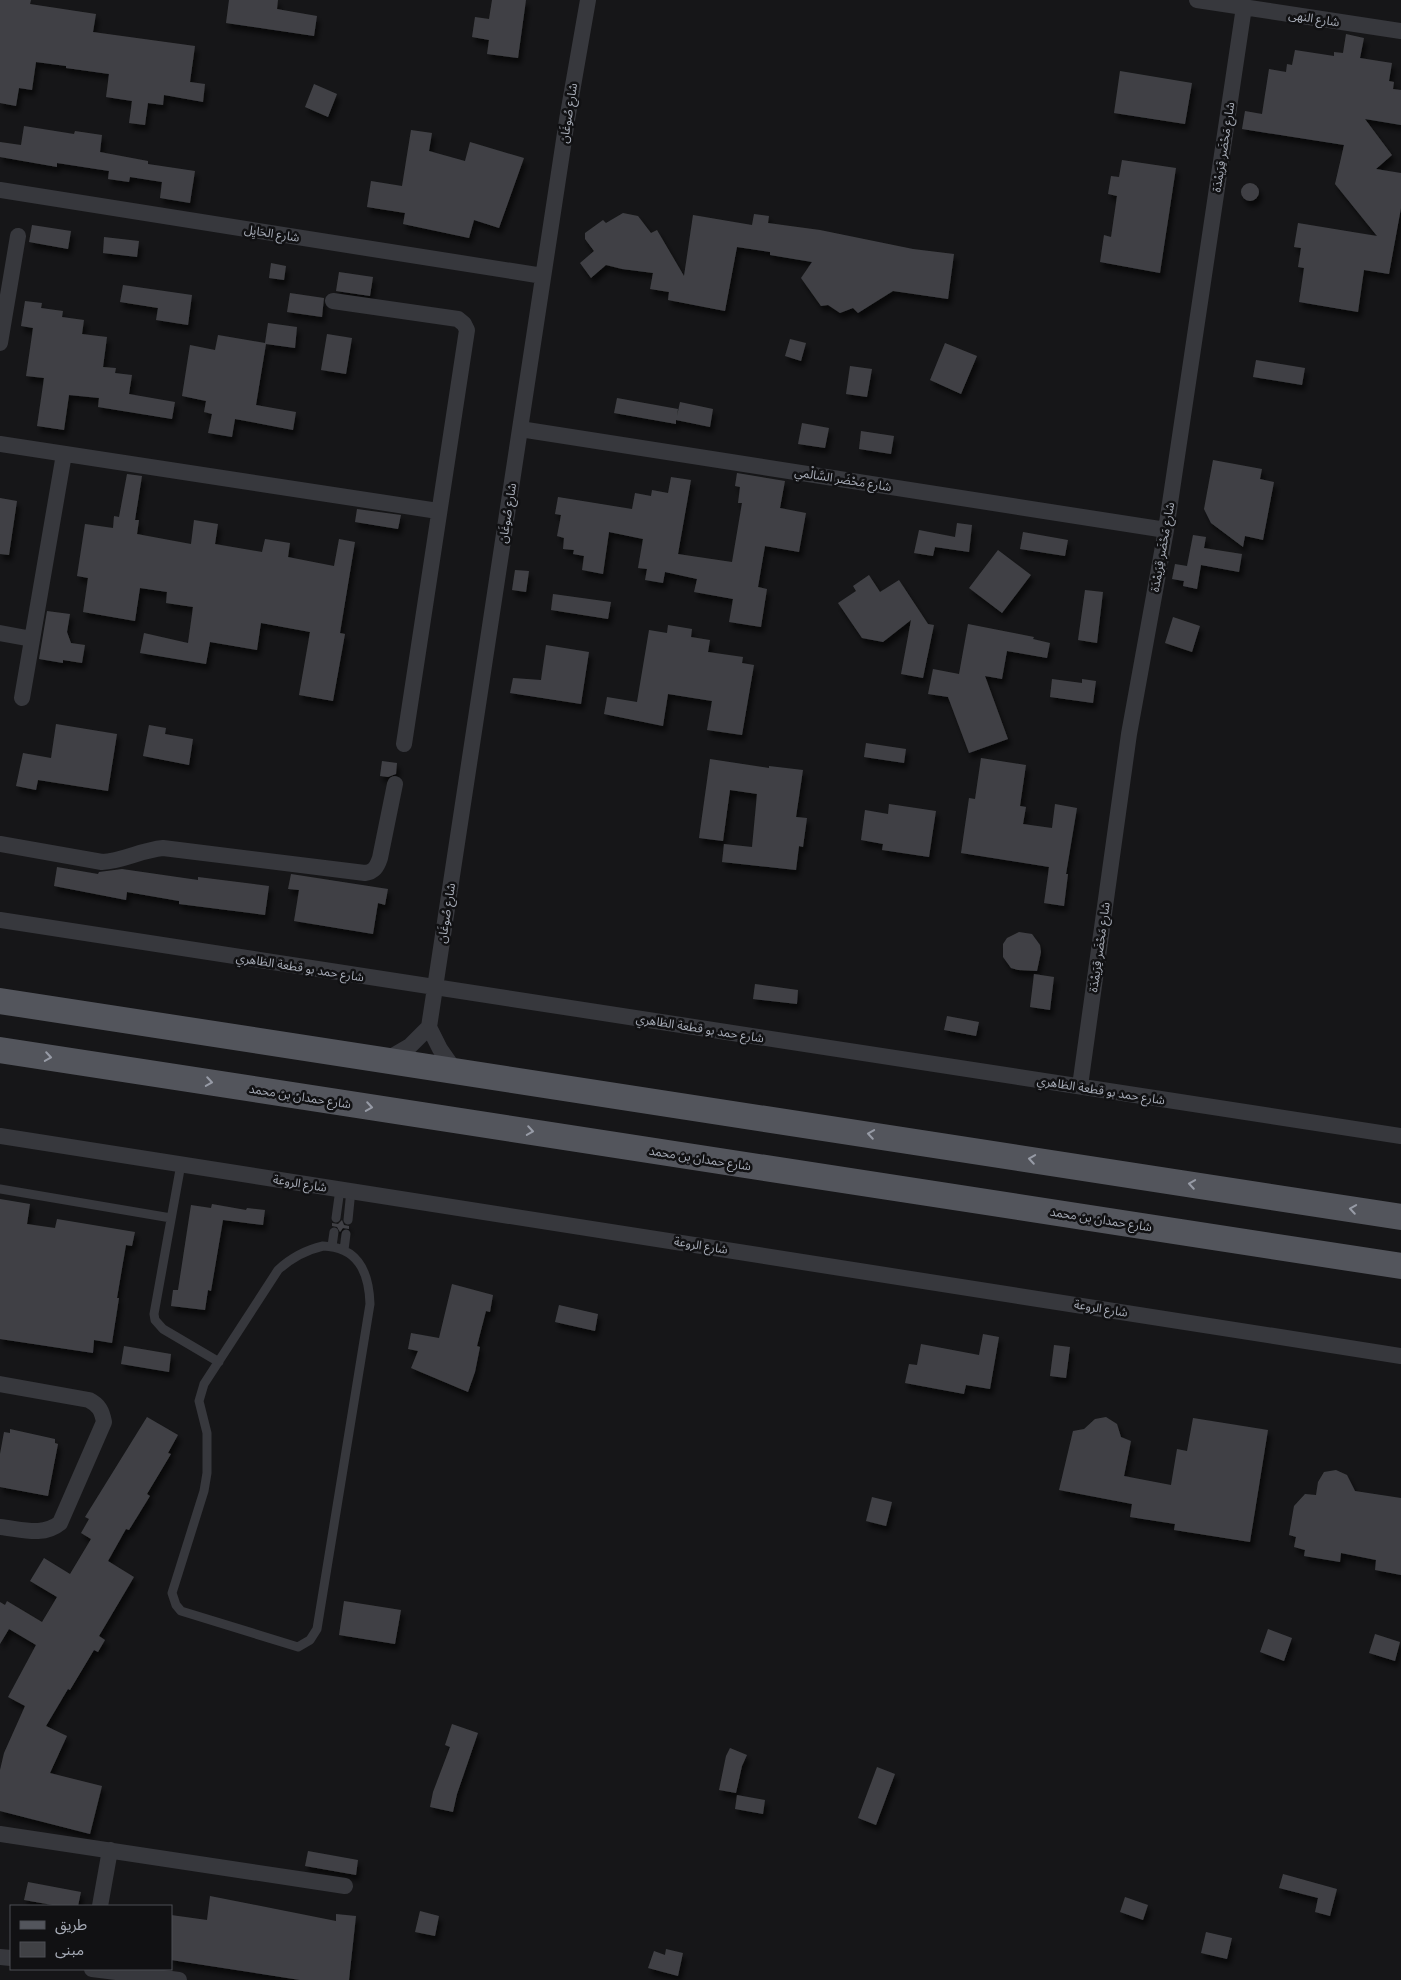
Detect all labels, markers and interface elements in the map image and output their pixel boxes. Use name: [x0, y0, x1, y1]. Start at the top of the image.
street label: شارع النهى: [1287, 7, 1341, 31]
street label: شارع صُوغَان: [556, 82, 582, 144]
street label: شارع مَحْضَر قِرَيمْدَة: [1208, 101, 1240, 193]
street label: شارع الحَايِل: [243, 221, 301, 247]
street label: شارع مَحْضَر السَّالْمي: [793, 463, 893, 497]
street label: شارع صُوغَان: [495, 482, 521, 544]
street label: شارع مَحْضَر قِرَيمْدَة: [1147, 501, 1179, 593]
street label: شارع صُوغَان: [434, 882, 460, 944]
street label: شارع مَحْضَر قِرَيمْدَة: [1085, 901, 1115, 993]
street label: شارع حمد بو قطعة الظاهري: [234, 949, 365, 987]
street label: شارع حمد بو قطعة الظاهري: [634, 1010, 765, 1048]
one-way arrow: [45, 1051, 53, 1062]
street label: شارع حمد بو قطعة الظاهري: [1035, 1072, 1166, 1110]
one-way arrow: [205, 1076, 213, 1087]
street label: شارع حمدان بن محمد: [248, 1081, 352, 1113]
one-way arrow: [365, 1101, 374, 1111]
one-way arrow: [526, 1126, 534, 1136]
one-way arrow: [867, 1130, 875, 1140]
street label: شارع حمدان بن محمد: [648, 1143, 752, 1175]
one-way arrow: [1027, 1154, 1035, 1165]
street label: شارع الروعة: [272, 1171, 328, 1197]
one-way arrow: [1188, 1179, 1196, 1190]
street label: شارع حمدان بن محمد: [1049, 1204, 1153, 1236]
one-way arrow: [1348, 1204, 1356, 1215]
street label: شارع الروعة: [673, 1233, 729, 1259]
street label: شارع الروعة: [1073, 1296, 1129, 1322]
legend: [10, 1905, 172, 1970]
text: طريق: [55, 1915, 87, 1935]
text: مبنى: [55, 1940, 84, 1959]

